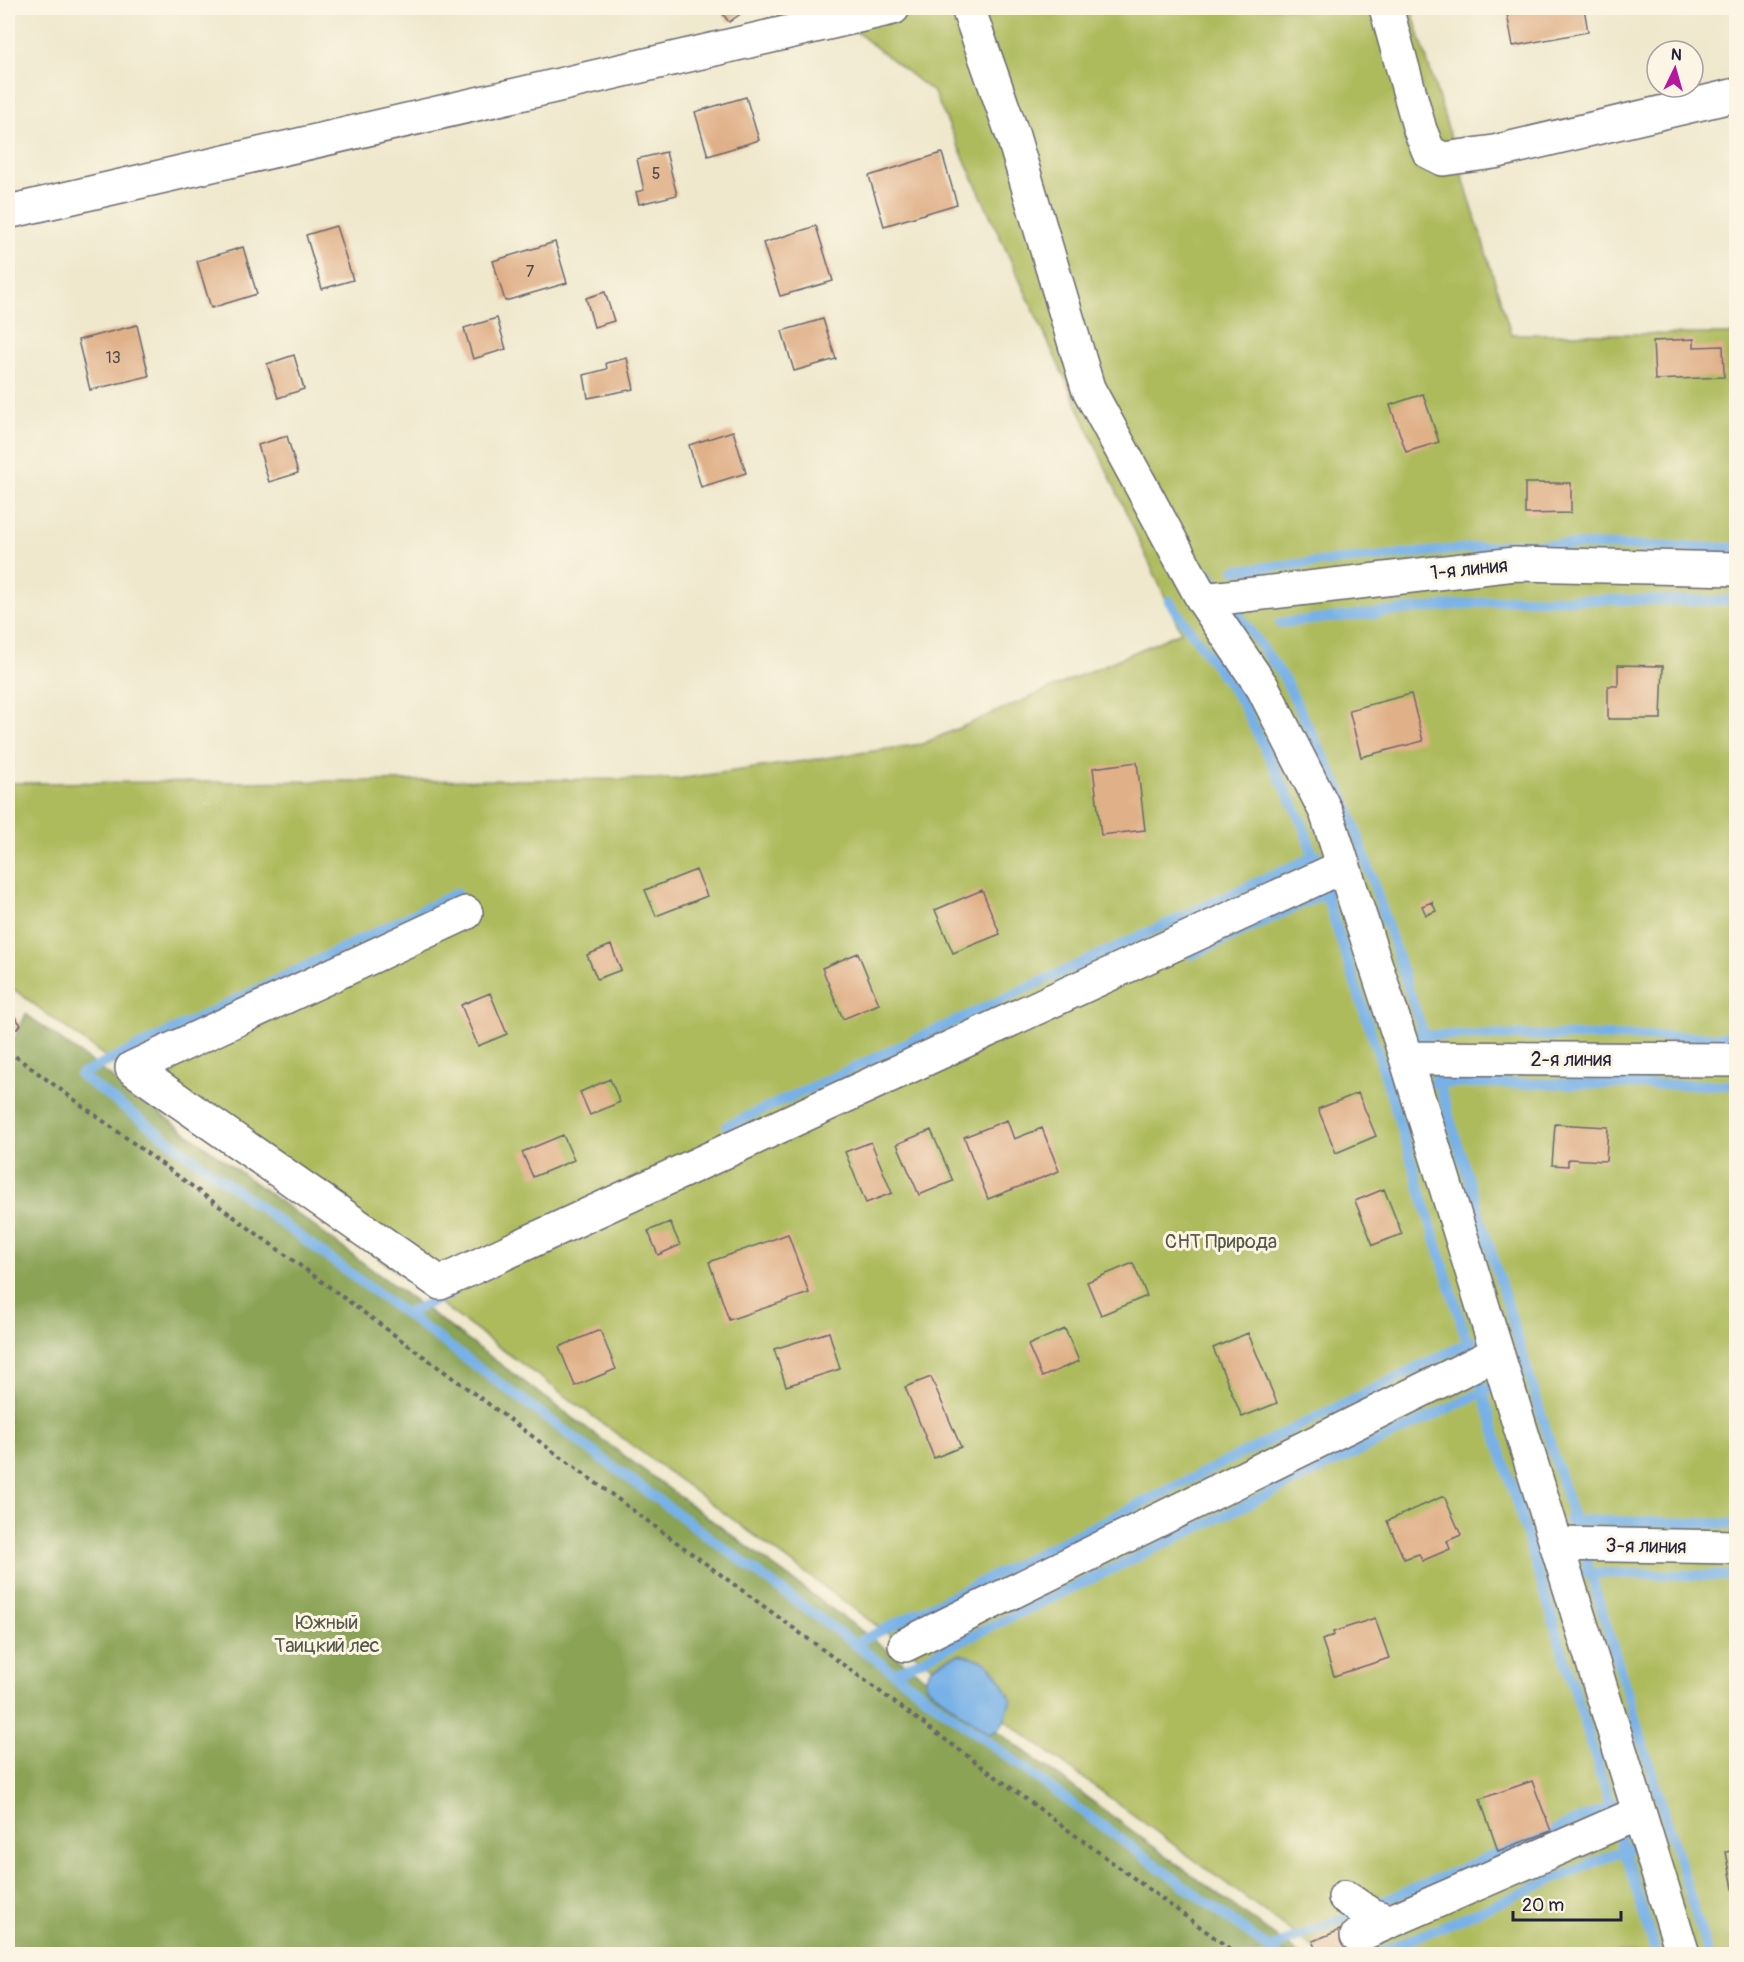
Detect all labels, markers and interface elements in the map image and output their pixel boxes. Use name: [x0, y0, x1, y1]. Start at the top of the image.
north arrow: [1645, 39, 1705, 99]
text: N: [1670, 45, 1683, 66]
house number: 5: [652, 164, 660, 184]
house number: 7: [526, 262, 535, 282]
house number: 13: [105, 348, 121, 368]
street label: 1-я линия: [1429, 553, 1509, 585]
street label: 2-я линия: [1530, 1047, 1612, 1072]
park label: СНТ Природа: [1165, 1229, 1277, 1254]
street label: 3-я линия: [1605, 1533, 1687, 1559]
park label: Южный Таицкий лес: [274, 1610, 380, 1658]
scale bar: [1513, 1884, 1621, 1922]
text: 20 m: [1522, 1894, 1564, 1917]

